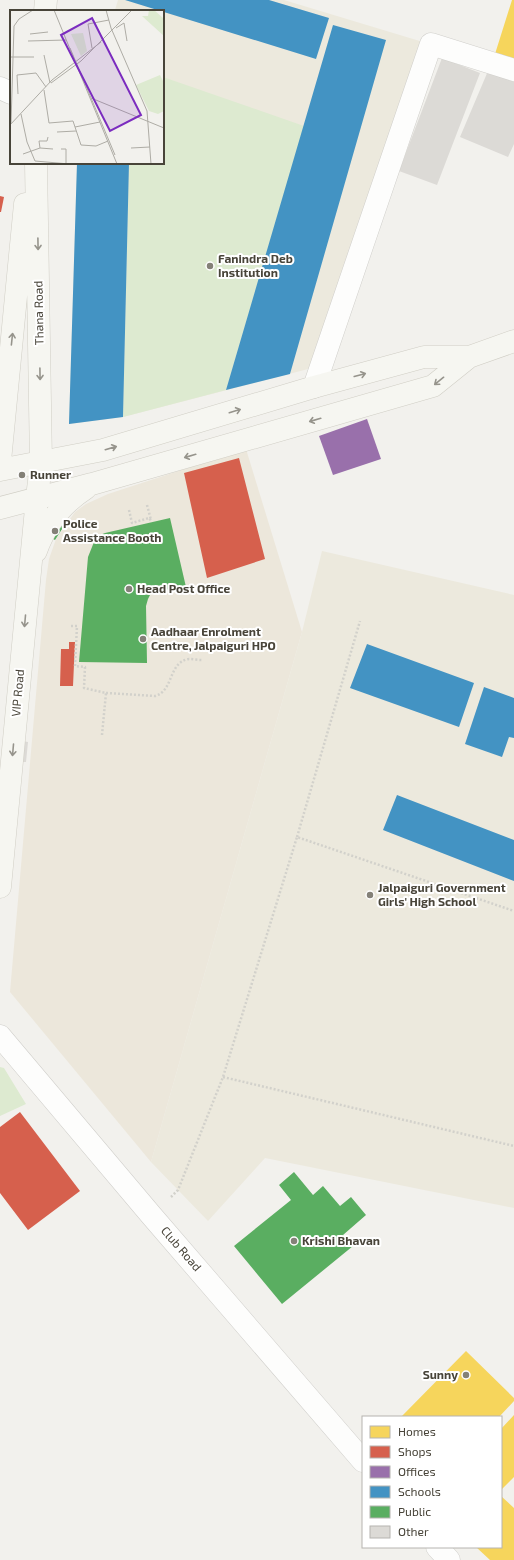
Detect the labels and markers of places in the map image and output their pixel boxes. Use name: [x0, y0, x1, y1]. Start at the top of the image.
place label: Fanindra Deb Institution: [218, 251, 293, 279]
marker: Fanindra Deb Institution: [205, 261, 215, 271]
place label: Runner: [30, 467, 71, 481]
marker: Runner: [17, 470, 27, 480]
place label: Police Assistance Booth: [63, 516, 162, 544]
marker: Police Assistance Booth: [50, 526, 60, 536]
place label: Head Post Office: [137, 581, 230, 595]
marker: Head Post Office: [124, 584, 134, 594]
place label: Aadhaar Enrolment Centre, Jalpaiguri HPO: [151, 624, 276, 652]
marker: Aadhaar Enrolment Centre, Jalpaiguri HPO: [138, 634, 148, 644]
place label: Jalpaiguri Government Girls' High School: [378, 880, 506, 908]
marker: Jalpaiguri Government Girls' High School: [365, 890, 375, 900]
place label: Krishi Bhavan: [302, 1233, 380, 1247]
marker: Krishi Bhavan: [289, 1236, 299, 1246]
place label: Sunny: [423, 1367, 458, 1382]
marker: Sunny: [461, 1370, 471, 1380]

